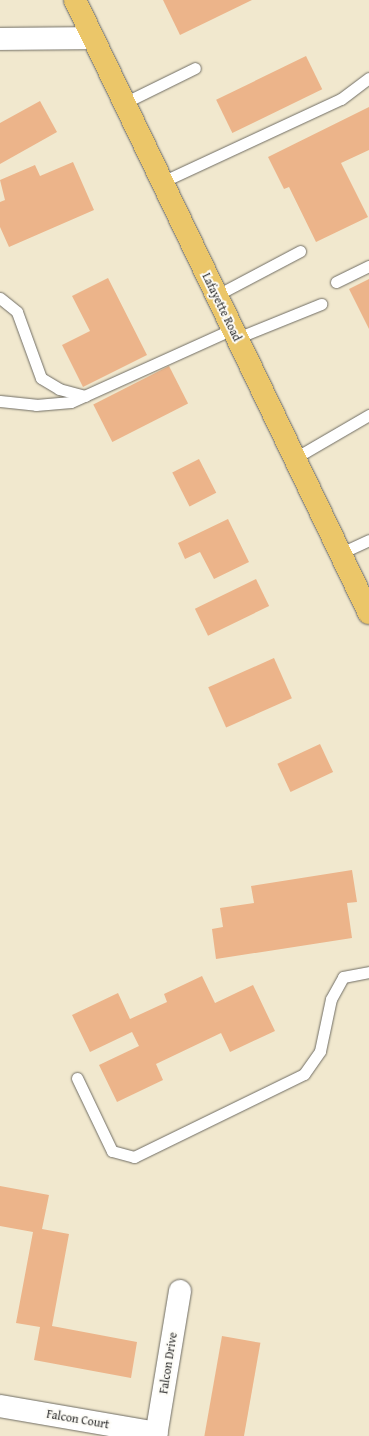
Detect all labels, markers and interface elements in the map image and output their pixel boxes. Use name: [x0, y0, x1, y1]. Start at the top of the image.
street label: Lafayette Road: [199, 270, 245, 344]
street label: Falcon Drive: [156, 1331, 180, 1395]
street label: Falcon Court: [45, 1406, 111, 1432]

